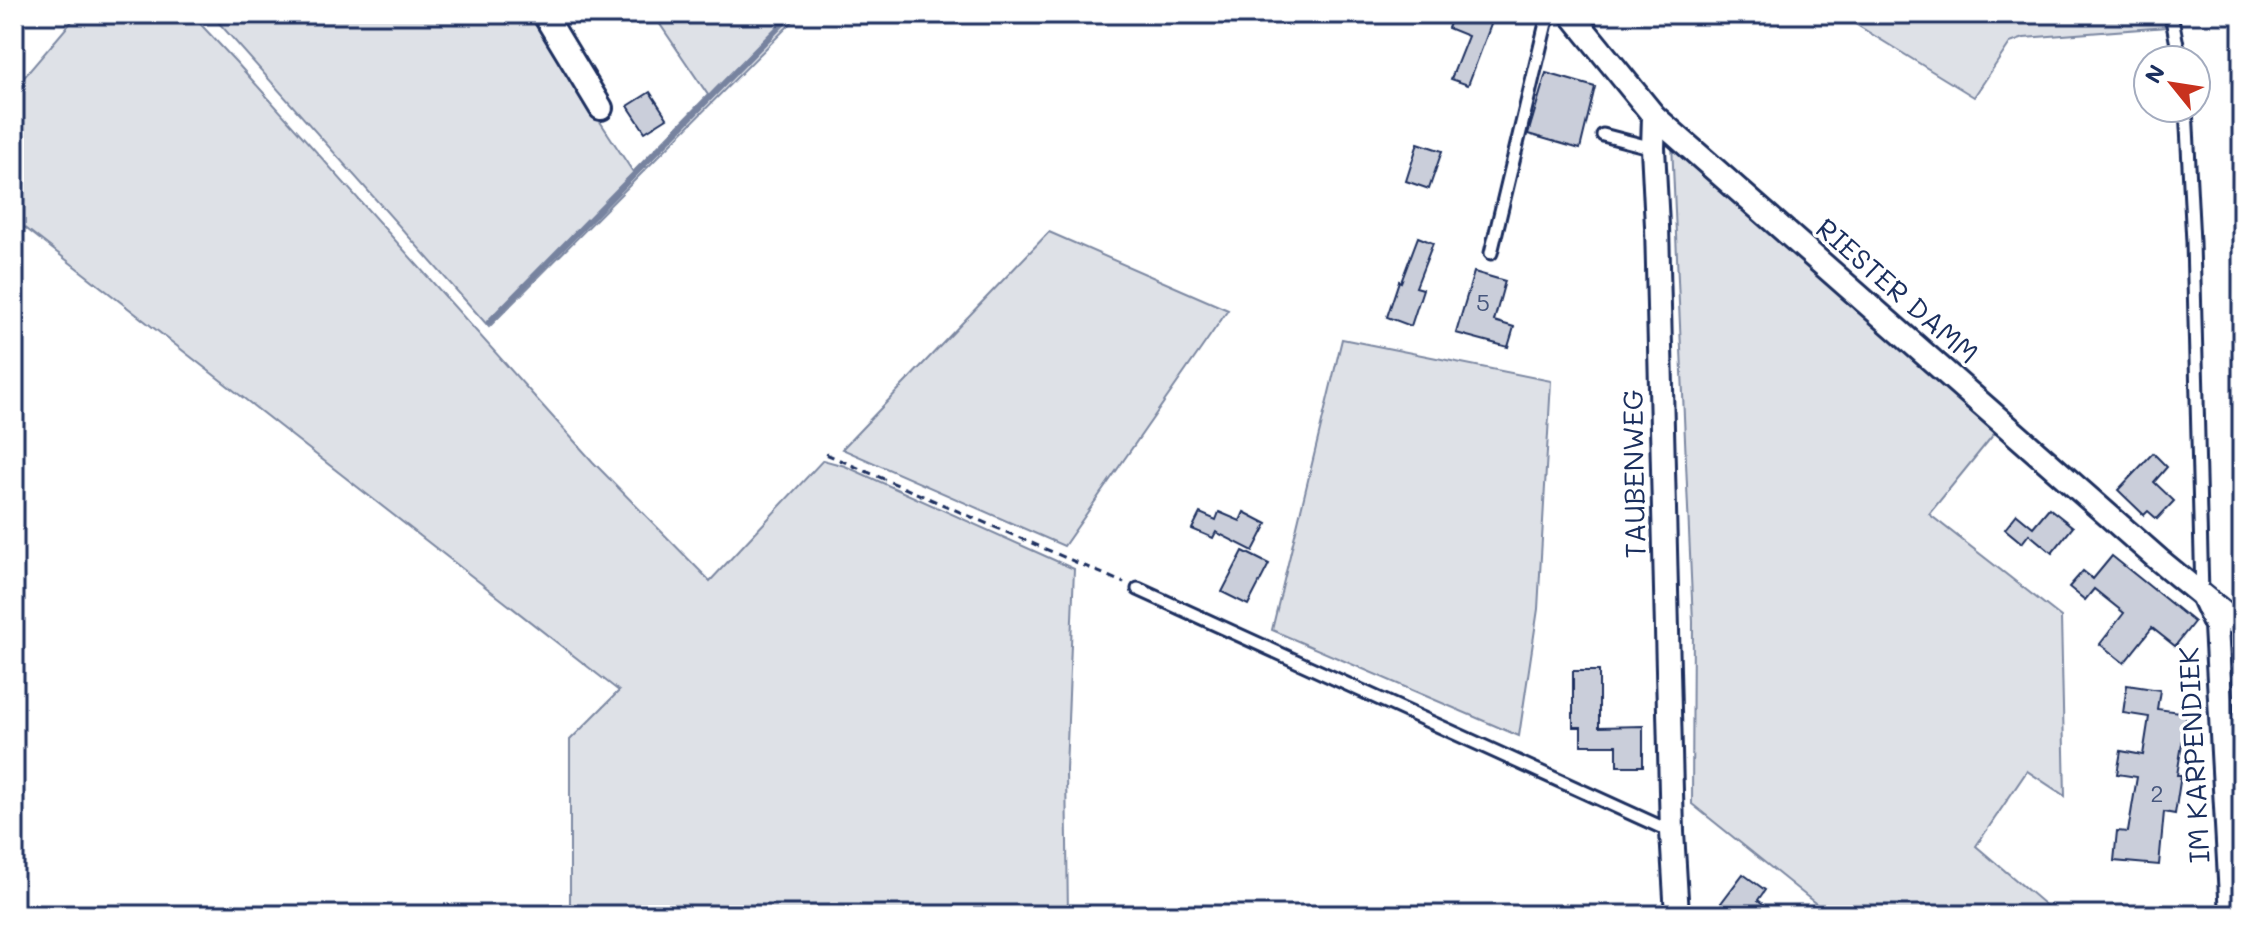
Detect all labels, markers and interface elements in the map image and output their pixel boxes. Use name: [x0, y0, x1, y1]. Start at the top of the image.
north arrow: [2132, 44, 2212, 124]
text: N: [2138, 59, 2171, 88]
street label: RIESTER DAMM: [1809, 210, 1987, 370]
house number: 5: [1476, 286, 1490, 317]
street label: TAUBENWEG: [1614, 389, 1652, 559]
street label: IM KARPENDIEK: [2169, 646, 2217, 864]
house number: 2: [2150, 777, 2164, 808]

